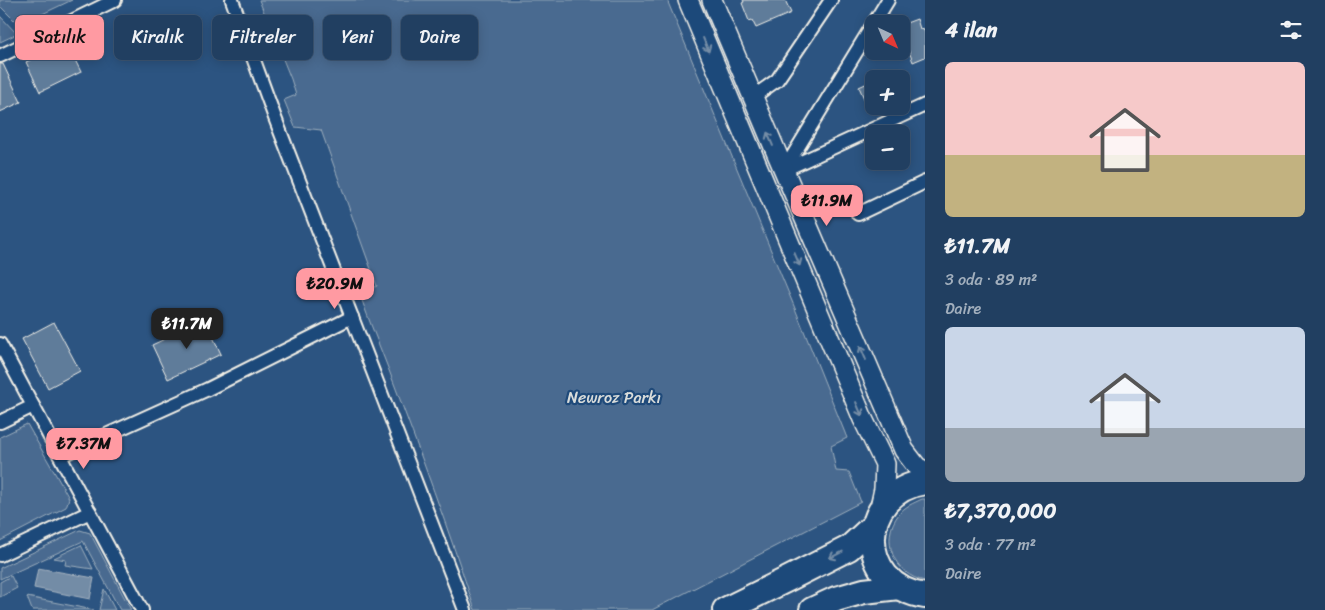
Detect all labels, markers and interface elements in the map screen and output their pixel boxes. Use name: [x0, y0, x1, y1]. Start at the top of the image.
text: 4 ilan: [945, 11, 997, 49]
chip: Satılık: [15, 15, 104, 60]
chip: Kiralık: [114, 15, 202, 60]
chip: Filtreler: [212, 15, 313, 60]
chip: Yeni: [323, 15, 391, 60]
chip: Daire: [401, 15, 478, 60]
north arrow: [865, 15, 910, 60]
map controls: [865, 15, 910, 170]
icon: filters: [1277, 16, 1305, 44]
one-way arrow: [702, 37, 712, 52]
button: +: [865, 70, 910, 115]
icon: home: [1080, 95, 1170, 185]
button: −: [865, 125, 910, 170]
one-way arrow: [765, 132, 775, 147]
pin: ₺11.9M: [786, 184, 868, 227]
text: ₺11.9M: [802, 186, 852, 215]
text: ₺11.7M: [945, 227, 1010, 265]
one-way arrow: [793, 252, 802, 267]
text: 3 oda · 89 m²: [945, 265, 1037, 294]
pin: ₺20.9M: [294, 268, 376, 310]
text: ₺20.9M: [307, 269, 363, 298]
text: Daire: [945, 294, 981, 323]
pin: ₺11.7M: [146, 308, 228, 350]
text: ₺11.7M: [162, 309, 212, 338]
one-way arrow: [857, 346, 867, 361]
icon: home: [1080, 360, 1170, 450]
park label: Newroz Parkı: [567, 383, 661, 412]
one-way arrow: [856, 402, 865, 417]
pin: ₺7.37M: [43, 428, 125, 470]
text: ₺7.37M: [57, 429, 111, 458]
text: ₺7,370,000: [945, 492, 1057, 530]
text: 3 oda · 77 m²: [945, 530, 1036, 559]
one-way arrow: [829, 551, 844, 560]
text: Daire: [945, 559, 981, 588]

